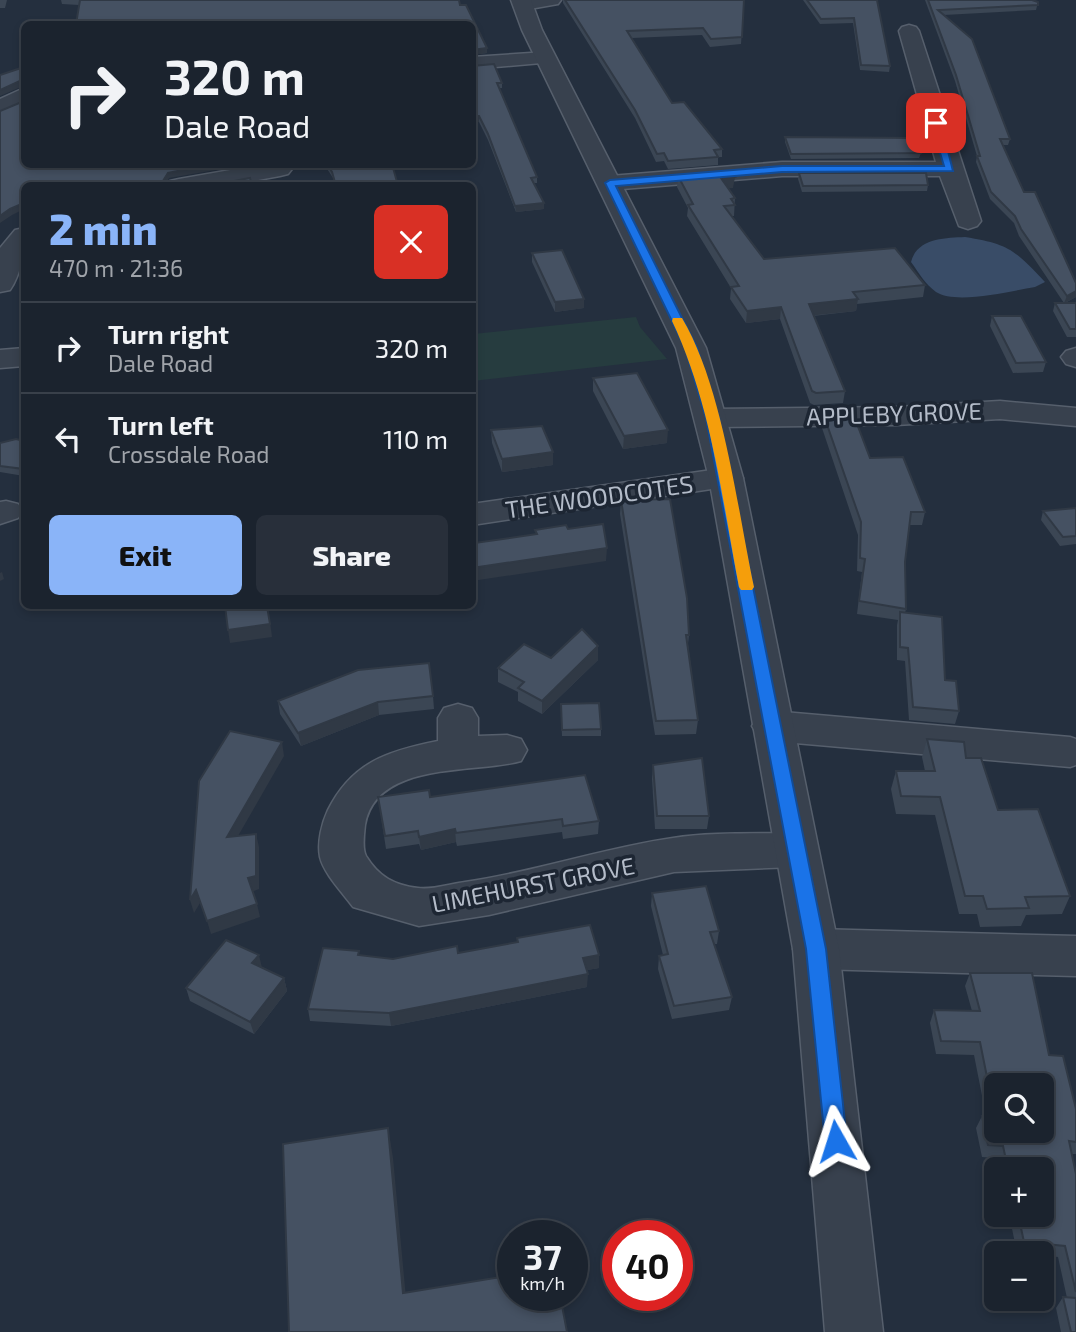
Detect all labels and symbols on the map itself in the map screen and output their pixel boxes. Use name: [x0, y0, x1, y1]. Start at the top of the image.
pin: [906, 93, 966, 153]
street label: APPLEBY GROVE: [806, 395, 982, 431]
street label: THE WOODCOTES: [503, 468, 695, 524]
street label: LIMEHURST GROVE: [429, 850, 637, 918]
position arrow: [799, 1104, 873, 1178]
speed limit sign: 40: [602, 1220, 693, 1311]

